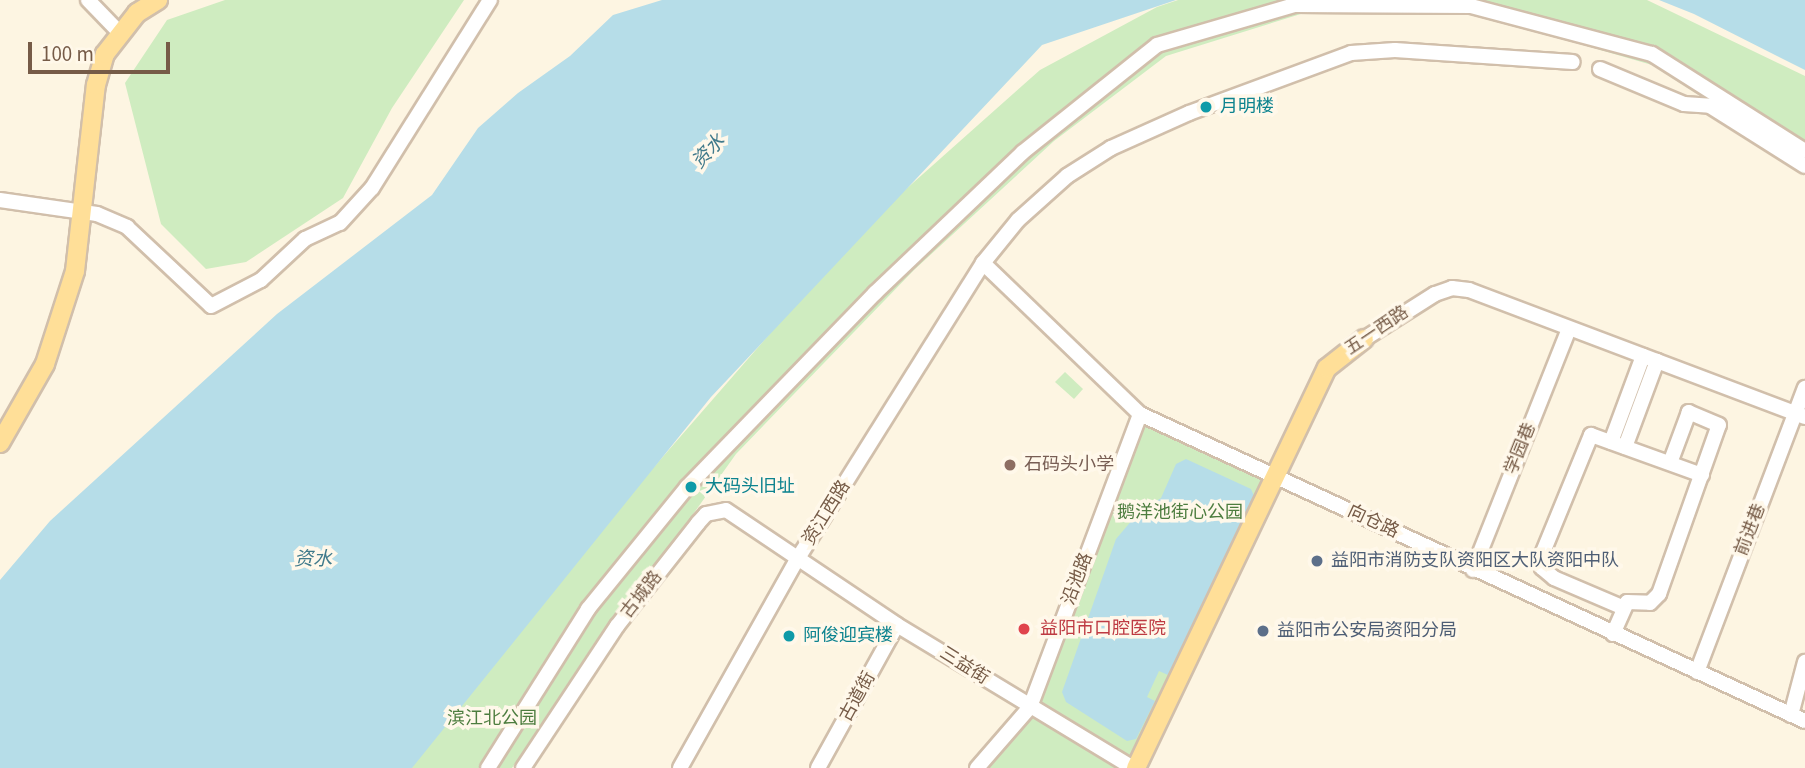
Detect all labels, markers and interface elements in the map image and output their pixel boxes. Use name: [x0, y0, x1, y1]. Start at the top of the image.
scale bar: [32, 28, 173, 72]
text: 100 m: [41, 39, 94, 69]
place label: 月明楼: [1220, 96, 1274, 118]
marker: 月明楼: [1198, 99, 1214, 115]
water label: 资水: [688, 130, 730, 174]
street label: 五一西路: [1341, 302, 1413, 360]
street label: 学园巷: [1501, 420, 1541, 478]
place label: 石码头小学: [1024, 454, 1114, 476]
marker: 石码头小学: [1002, 457, 1018, 473]
place label: 大码头旧址: [705, 476, 795, 498]
street label: 资江西路: [799, 477, 855, 549]
marker: 大码头旧址: [683, 479, 699, 495]
street label: 向仓路: [1344, 501, 1402, 543]
street label: 前进巷: [1731, 501, 1771, 559]
park label: 鹅洋池街心公园: [1117, 502, 1243, 524]
water label: 资水: [294, 549, 332, 571]
street label: 沿池路: [1058, 550, 1098, 608]
place label: 益阳市消防支队资阳区大队资阳中队: [1331, 550, 1619, 572]
marker: 益阳市消防支队资阳区大队资阳中队: [1309, 553, 1325, 569]
street label: 古城路: [617, 567, 667, 623]
place label: 益阳市口腔医院: [1040, 618, 1166, 640]
marker: 益阳市口腔医院: [1014, 619, 1034, 639]
place label: 益阳市公安局资阳分局: [1277, 620, 1457, 642]
marker: 益阳市公安局资阳分局: [1255, 623, 1271, 639]
place label: 阿俊迎宾楼: [803, 625, 893, 647]
marker: 阿俊迎宾楼: [781, 628, 797, 644]
street label: 三益街: [935, 643, 993, 689]
street label: 古道街: [835, 668, 881, 726]
park label: 滨江北公园: [447, 708, 537, 730]

